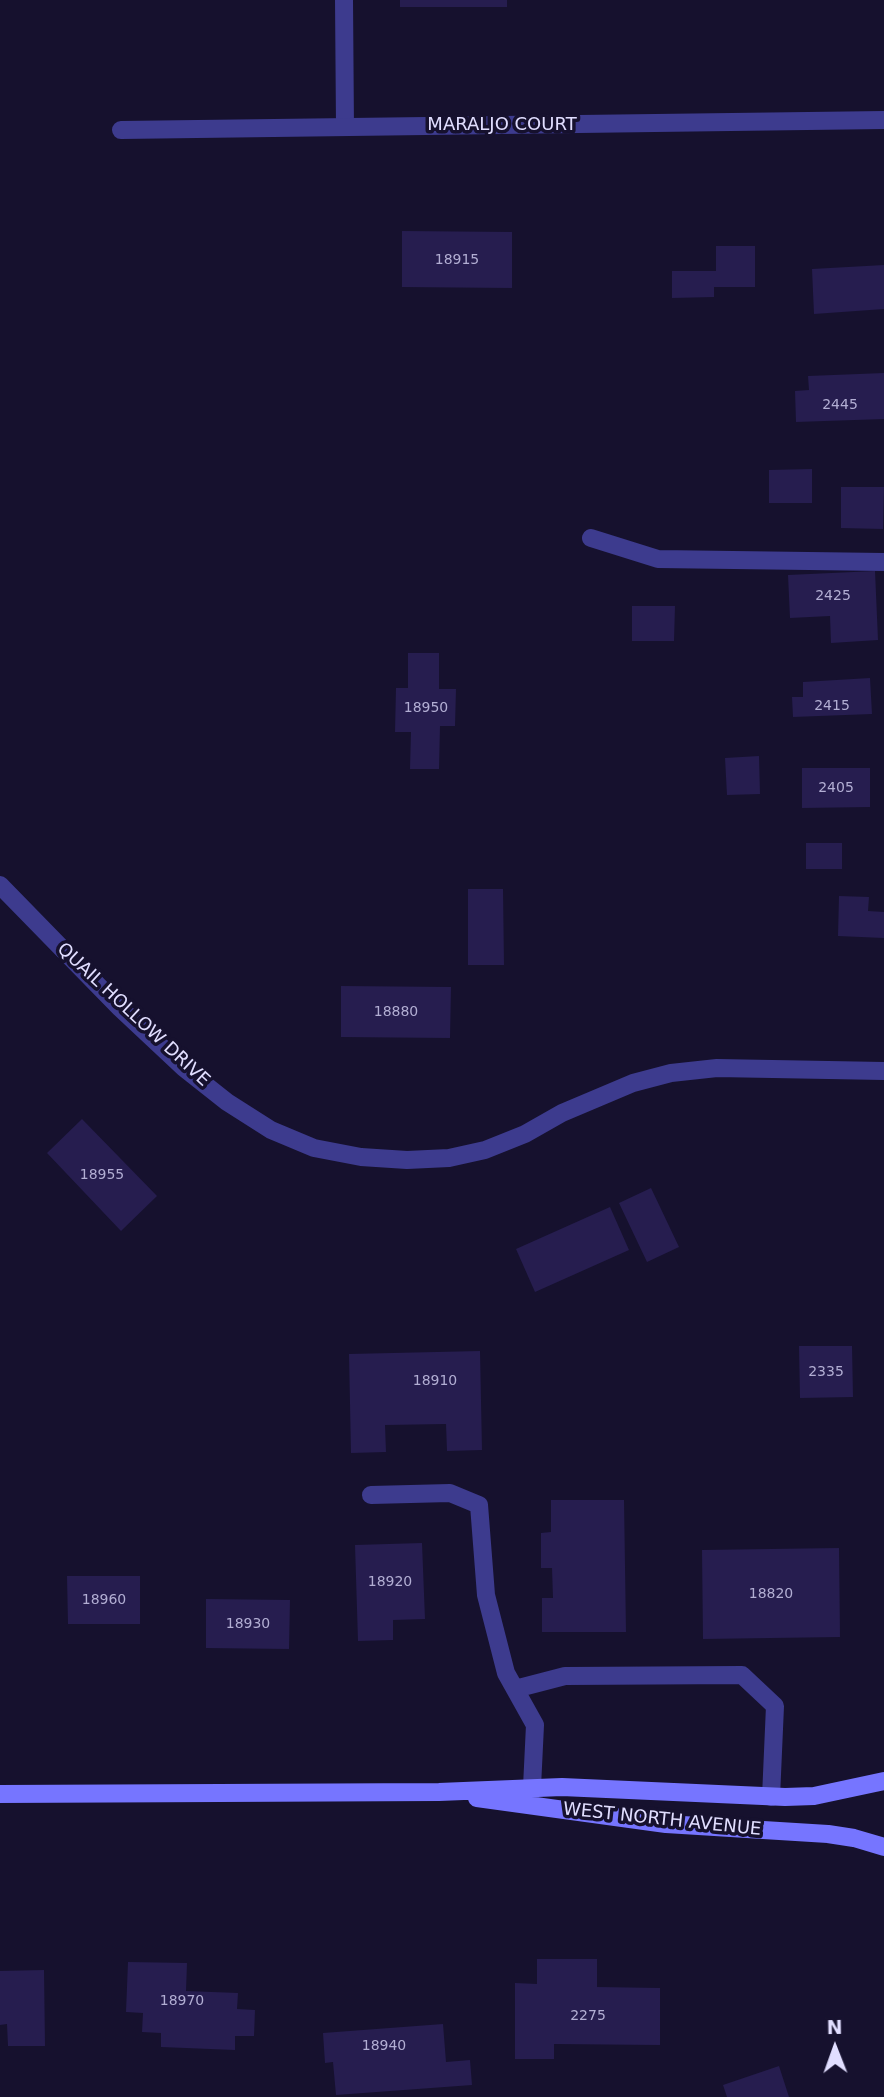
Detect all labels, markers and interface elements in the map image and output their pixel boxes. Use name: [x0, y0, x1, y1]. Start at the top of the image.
street label: MARALJO COURT: [427, 114, 577, 136]
house number: 18915: [435, 252, 479, 268]
house number: 2445: [822, 397, 858, 413]
house number: 2425: [815, 588, 851, 604]
house number: 2415: [814, 698, 850, 714]
house number: 18950: [404, 700, 448, 716]
house number: 2405: [818, 780, 854, 796]
street label: QUAIL HOLLOW DRIVE: [52, 939, 214, 1091]
house number: 18880: [374, 1004, 418, 1020]
house number: 18955: [80, 1167, 124, 1183]
house number: 2335: [808, 1364, 844, 1380]
house number: 18910: [413, 1373, 457, 1389]
house number: 18920: [368, 1574, 412, 1590]
house number: 18820: [749, 1586, 793, 1602]
house number: 18960: [82, 1592, 126, 1608]
house number: 18930: [226, 1616, 270, 1632]
street label: WEST NORTH AVENUE: [562, 1799, 762, 1841]
house number: 18970: [160, 1993, 204, 2009]
house number: 2275: [570, 2008, 606, 2024]
north arrow: [800, 2013, 870, 2083]
text: N: [826, 2016, 843, 2038]
house number: 18940: [362, 2038, 406, 2054]

